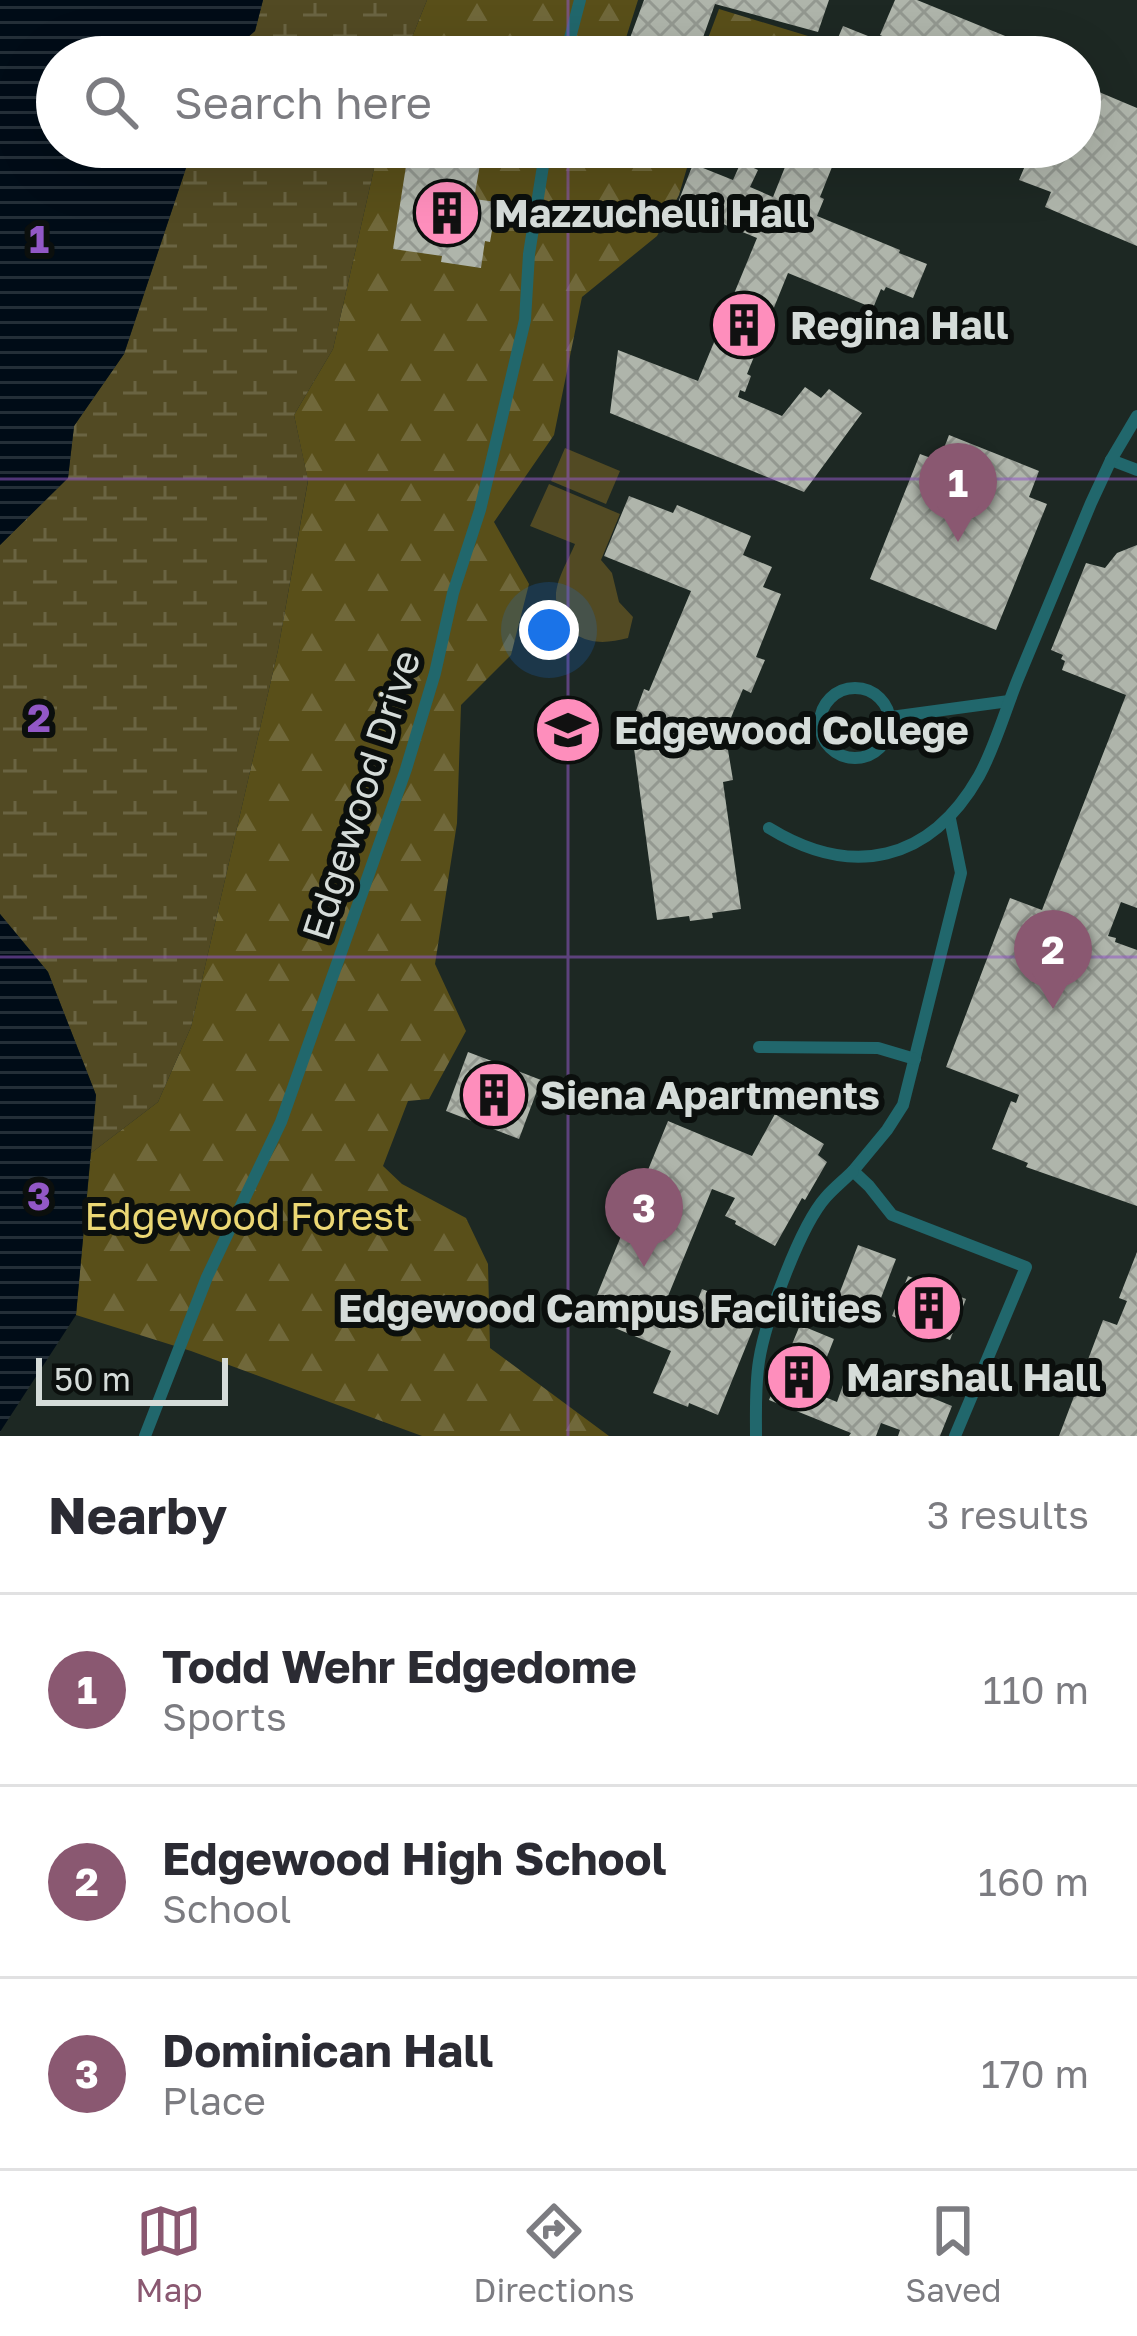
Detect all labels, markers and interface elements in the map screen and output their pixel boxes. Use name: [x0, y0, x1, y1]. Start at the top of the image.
search box: [36, 36, 1101, 168]
icon: search: [78, 69, 144, 135]
text: Search here: [174, 75, 432, 129]
building icon: Mazzuchelli Hall: [412, 178, 482, 248]
place label: Mazzuchelli Hall: [494, 189, 809, 236]
text: 1: [29, 215, 49, 262]
building icon: Regina Hall: [709, 290, 779, 360]
place label: Regina Hall: [790, 301, 1009, 348]
pin: 1: [919, 443, 997, 542]
your location: [519, 600, 579, 660]
street label: Edgewood Drive: [292, 644, 430, 946]
text: 2: [27, 694, 51, 741]
school or university icon: Edgewood College: [533, 695, 603, 765]
place label: Edgewood College: [614, 706, 969, 753]
pin: 2: [1014, 910, 1092, 1009]
building icon: Siena Apartments: [459, 1060, 529, 1130]
place label: Siena Apartments: [540, 1071, 880, 1118]
pin: 3: [605, 1168, 683, 1267]
text: 3: [27, 1172, 51, 1219]
park label: Edgewood Forest: [84, 1192, 410, 1239]
building icon: Edgewood Campus Facilities: [894, 1273, 964, 1343]
place label: Edgewood Campus Facilities: [338, 1284, 882, 1331]
building icon: Marshall Hall: [764, 1342, 834, 1412]
scale bar: [36, 1352, 228, 1405]
place label: Marshall Hall: [846, 1353, 1101, 1400]
text: 50 m: [54, 1359, 131, 1398]
text: Nearby: [48, 1484, 227, 1545]
text: 3 results: [927, 1491, 1089, 1538]
text: Todd Wehr Edgedome: [162, 1639, 637, 1693]
text: 1: [77, 1666, 97, 1713]
text: 110 m: [983, 1666, 1089, 1713]
text: Sports: [162, 1693, 287, 1740]
text: Edgewood High School: [162, 1831, 667, 1885]
text: 2: [75, 1858, 99, 1905]
text: 160 m: [978, 1858, 1089, 1905]
text: School: [162, 1885, 291, 1932]
text: Dominican Hall: [162, 2023, 493, 2077]
text: 3: [75, 2050, 99, 2097]
text: 170 m: [981, 2050, 1089, 2097]
text: Place: [162, 2077, 266, 2124]
tab: Map: [135, 2198, 203, 2309]
tab: Directions: [473, 2198, 635, 2309]
tab: Saved: [905, 2198, 1002, 2309]

